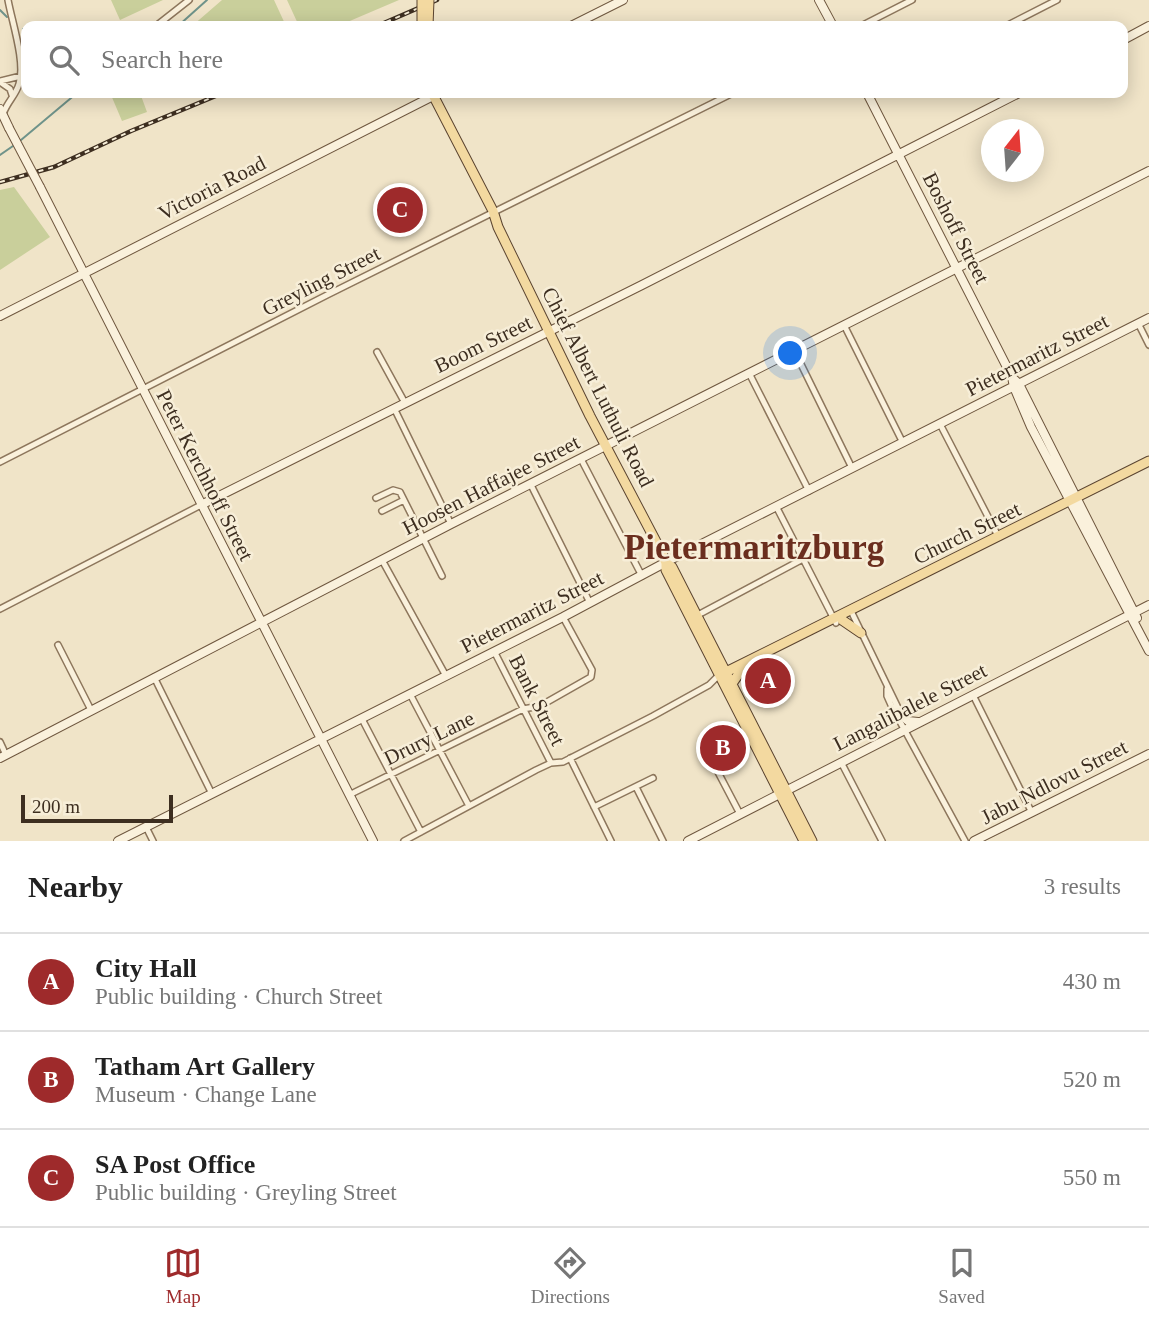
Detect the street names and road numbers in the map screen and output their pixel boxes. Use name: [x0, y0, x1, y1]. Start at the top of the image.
street label: Victoria Road: [154, 150, 270, 225]
street label: Boshoff Street: [918, 168, 994, 288]
street label: Greyling Street: [258, 241, 384, 321]
street label: Chief Albert Luthuli Road: [537, 283, 659, 491]
street label: Pietermaritz Street: [962, 309, 1112, 401]
street label: Boom Street: [430, 310, 536, 378]
street label: Peter Kerchhoff Street: [152, 386, 259, 565]
street label: Hoosen Haffajee Street: [398, 430, 584, 540]
street label: Church Street: [910, 497, 1025, 569]
street label: Pietermaritz Street: [457, 566, 607, 658]
street label: Bank Street: [504, 651, 570, 750]
street label: Langalibalele Street: [829, 658, 991, 756]
street label: Drury Lane: [380, 706, 478, 770]
street label: Jabu Ndlovu Street: [977, 735, 1131, 829]

